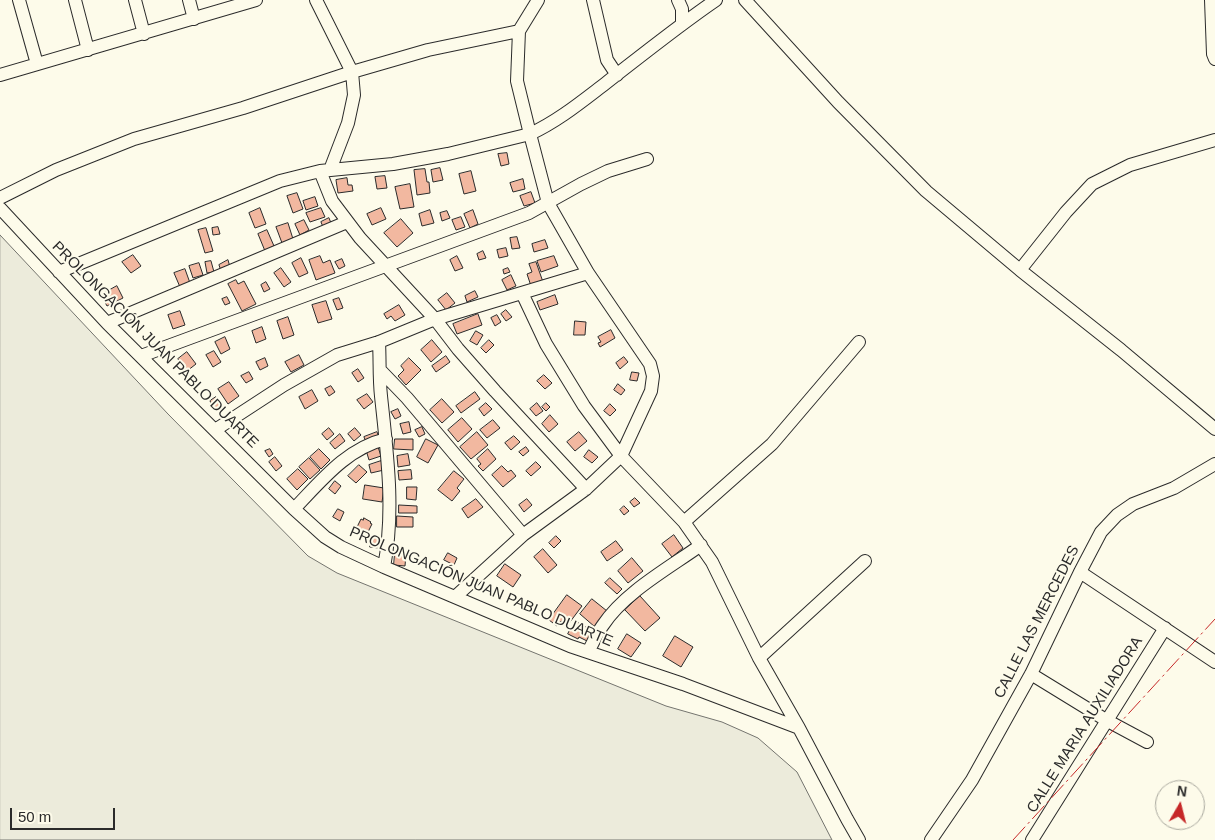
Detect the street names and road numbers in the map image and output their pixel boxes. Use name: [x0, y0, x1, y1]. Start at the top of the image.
street label: PROLONGACIÓN JUAN PABLO DUARTE: [48, 238, 262, 452]
street label: PROLONGACIÓN JUAN PABLO DUARTE: [347, 523, 615, 651]
street label: CALLE LAS MERCEDES: [991, 543, 1083, 701]
street label: CALLE MARIA AUXILIADORA: [1023, 634, 1147, 816]

